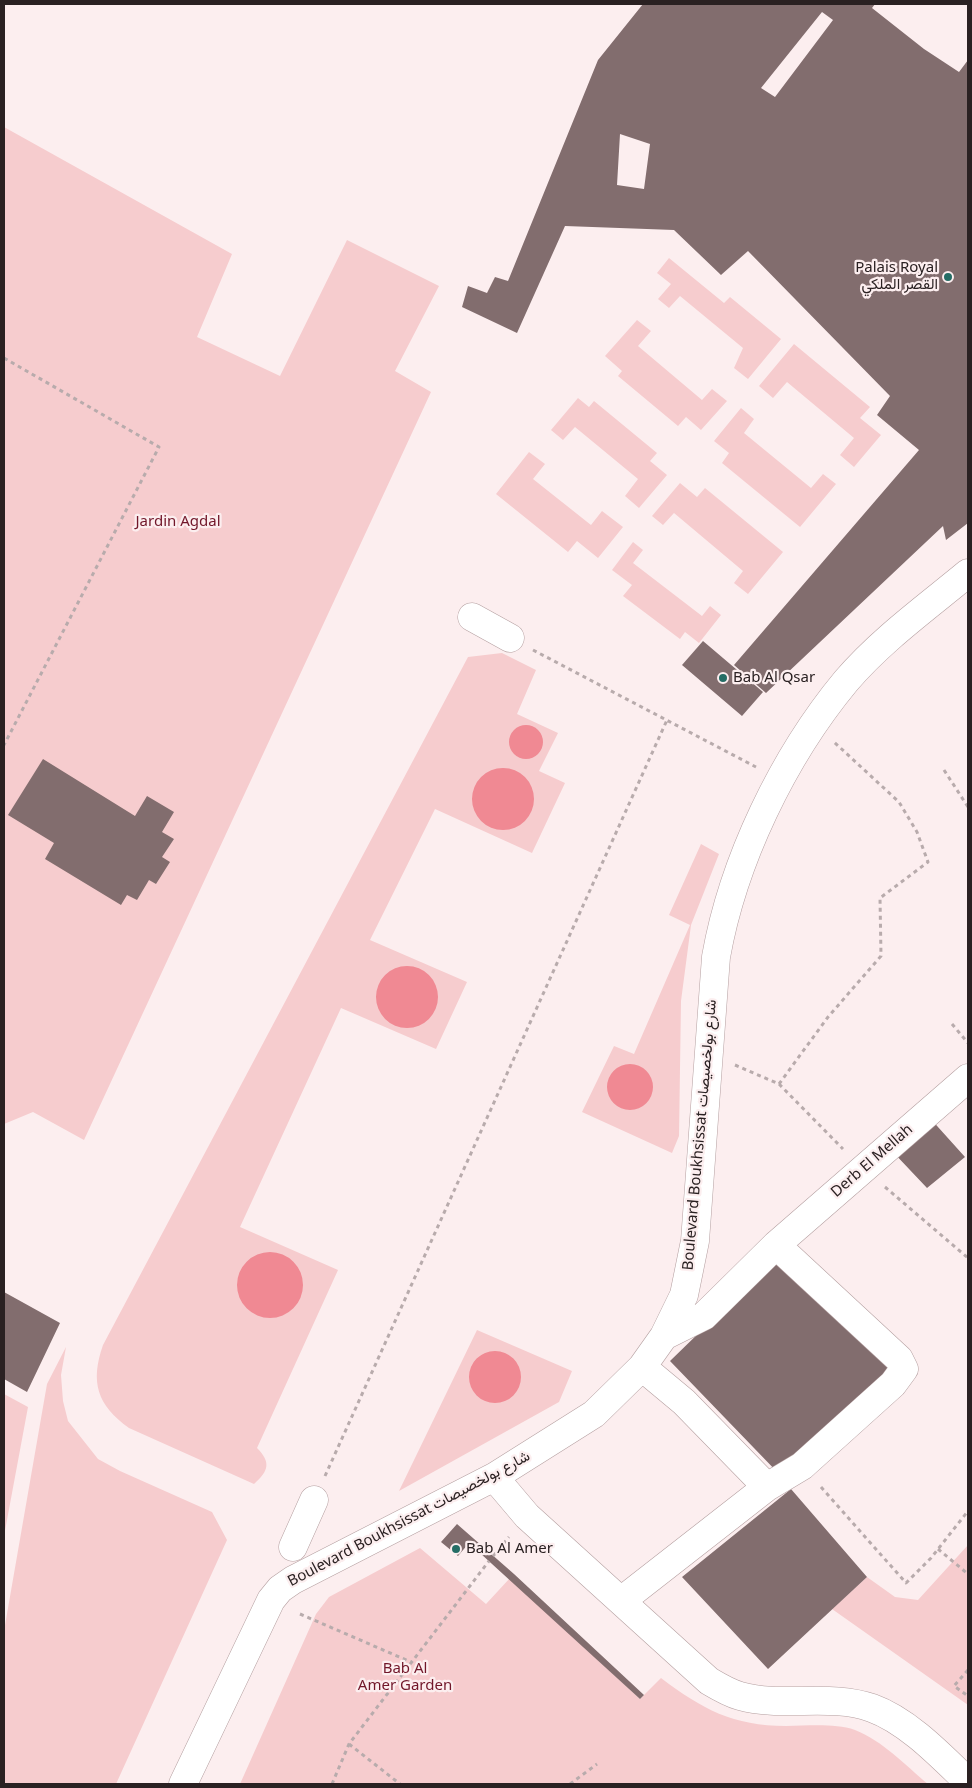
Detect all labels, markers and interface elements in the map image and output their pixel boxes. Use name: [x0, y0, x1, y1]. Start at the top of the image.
place label: Palais Royal القصر الملكي: [855, 259, 938, 294]
marker: Palais Royal القصر الملكي: [942, 271, 954, 283]
park label: Jardin Agdal: [136, 513, 220, 531]
place label: Bab Al Qsar: [733, 669, 815, 687]
marker: Bab Al Qsar: [717, 672, 729, 684]
street label: Boulevard Boukhsissat شارع بولخصيصات: [679, 999, 721, 1271]
street label: Derb El Mellah: [827, 1121, 917, 1201]
street label: Boulevard Boukhsissat شارع بولخصيصات: [285, 1447, 533, 1591]
place label: Bab Al Amer: [466, 1540, 553, 1558]
marker: Bab Al Amer: [450, 1543, 462, 1555]
park label: Bab Al Amer Garden: [358, 1660, 452, 1695]

